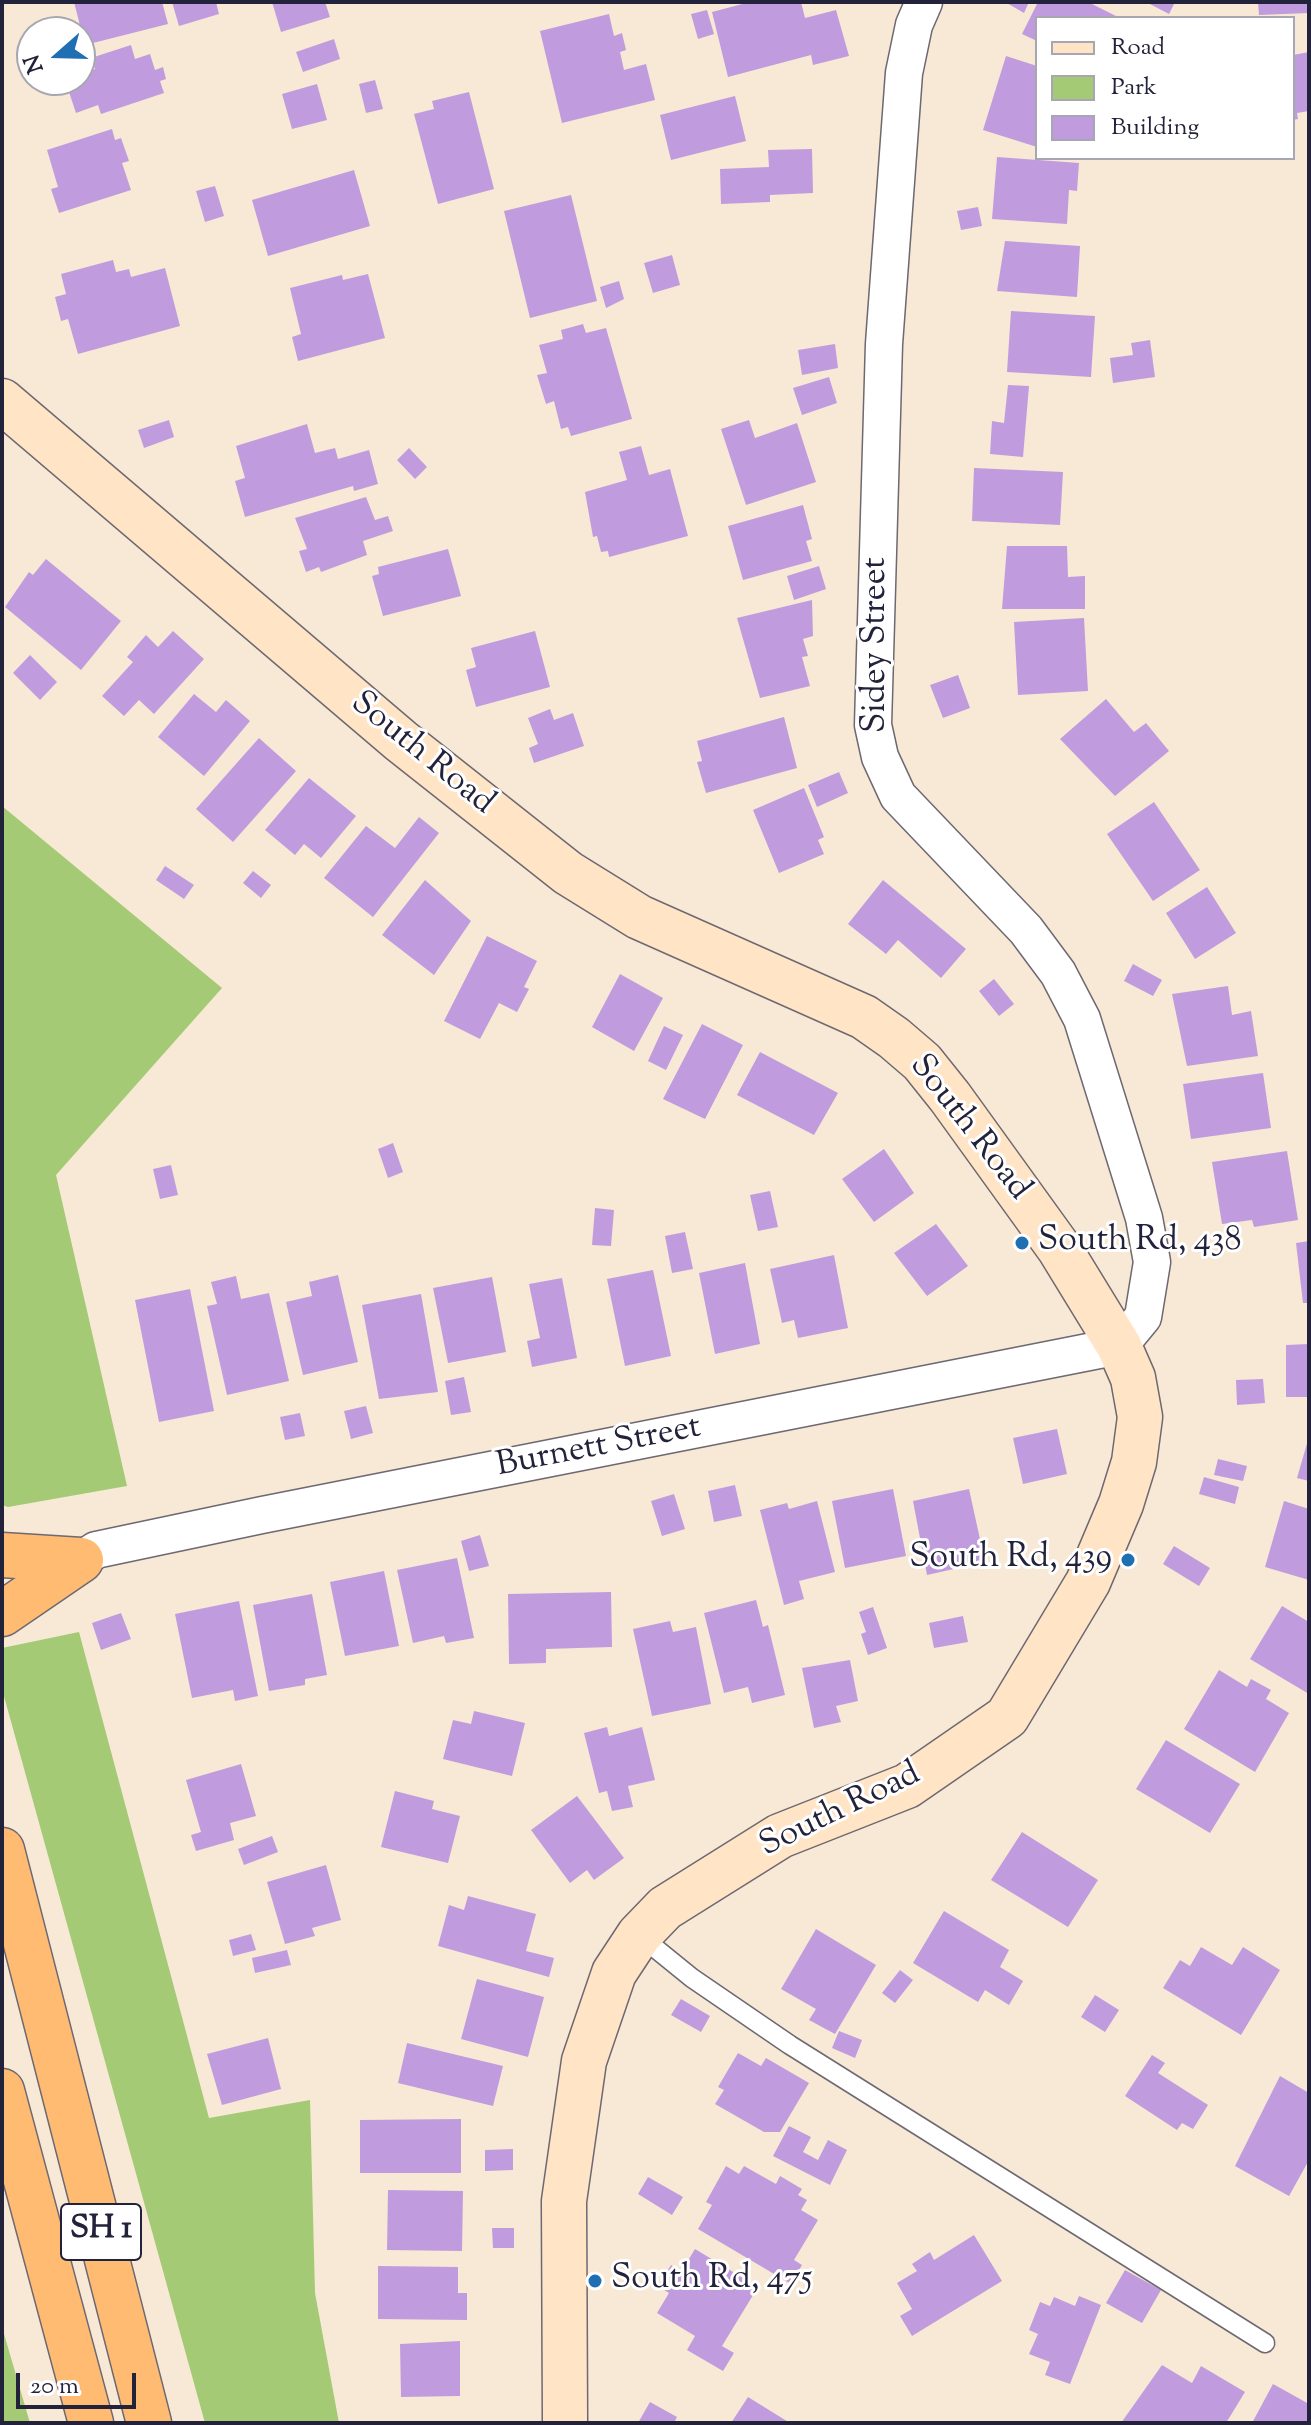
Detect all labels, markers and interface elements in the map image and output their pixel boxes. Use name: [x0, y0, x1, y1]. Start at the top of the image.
north arrow: [16, 16, 96, 96]
legend: [1035, 16, 1295, 160]
text: Road: [1111, 31, 1165, 65]
text: N: [17, 50, 53, 77]
text: Park: [1111, 71, 1157, 105]
text: Building: [1111, 111, 1199, 145]
street label: Sidey Street: [858, 557, 898, 733]
street label: South Road: [341, 684, 501, 826]
street label: South Road: [898, 1048, 1038, 1210]
place label: South Rd, 438: [1038, 1223, 1242, 1263]
marker: South Rd, 438: [1013, 1234, 1031, 1252]
street label: Burnett Street: [493, 1409, 705, 1489]
place label: South Rd, 439: [909, 1540, 1112, 1580]
marker: South Rd, 439: [1119, 1551, 1137, 1569]
street label: South Road: [754, 1756, 928, 1868]
road number: SH 1: [61, 2204, 141, 2260]
place label: South Rd, 475: [611, 2261, 812, 2301]
marker: South Rd, 475: [586, 2272, 604, 2290]
scale bar: [20, 2357, 140, 2407]
text: 20 m: [30, 2370, 79, 2404]

